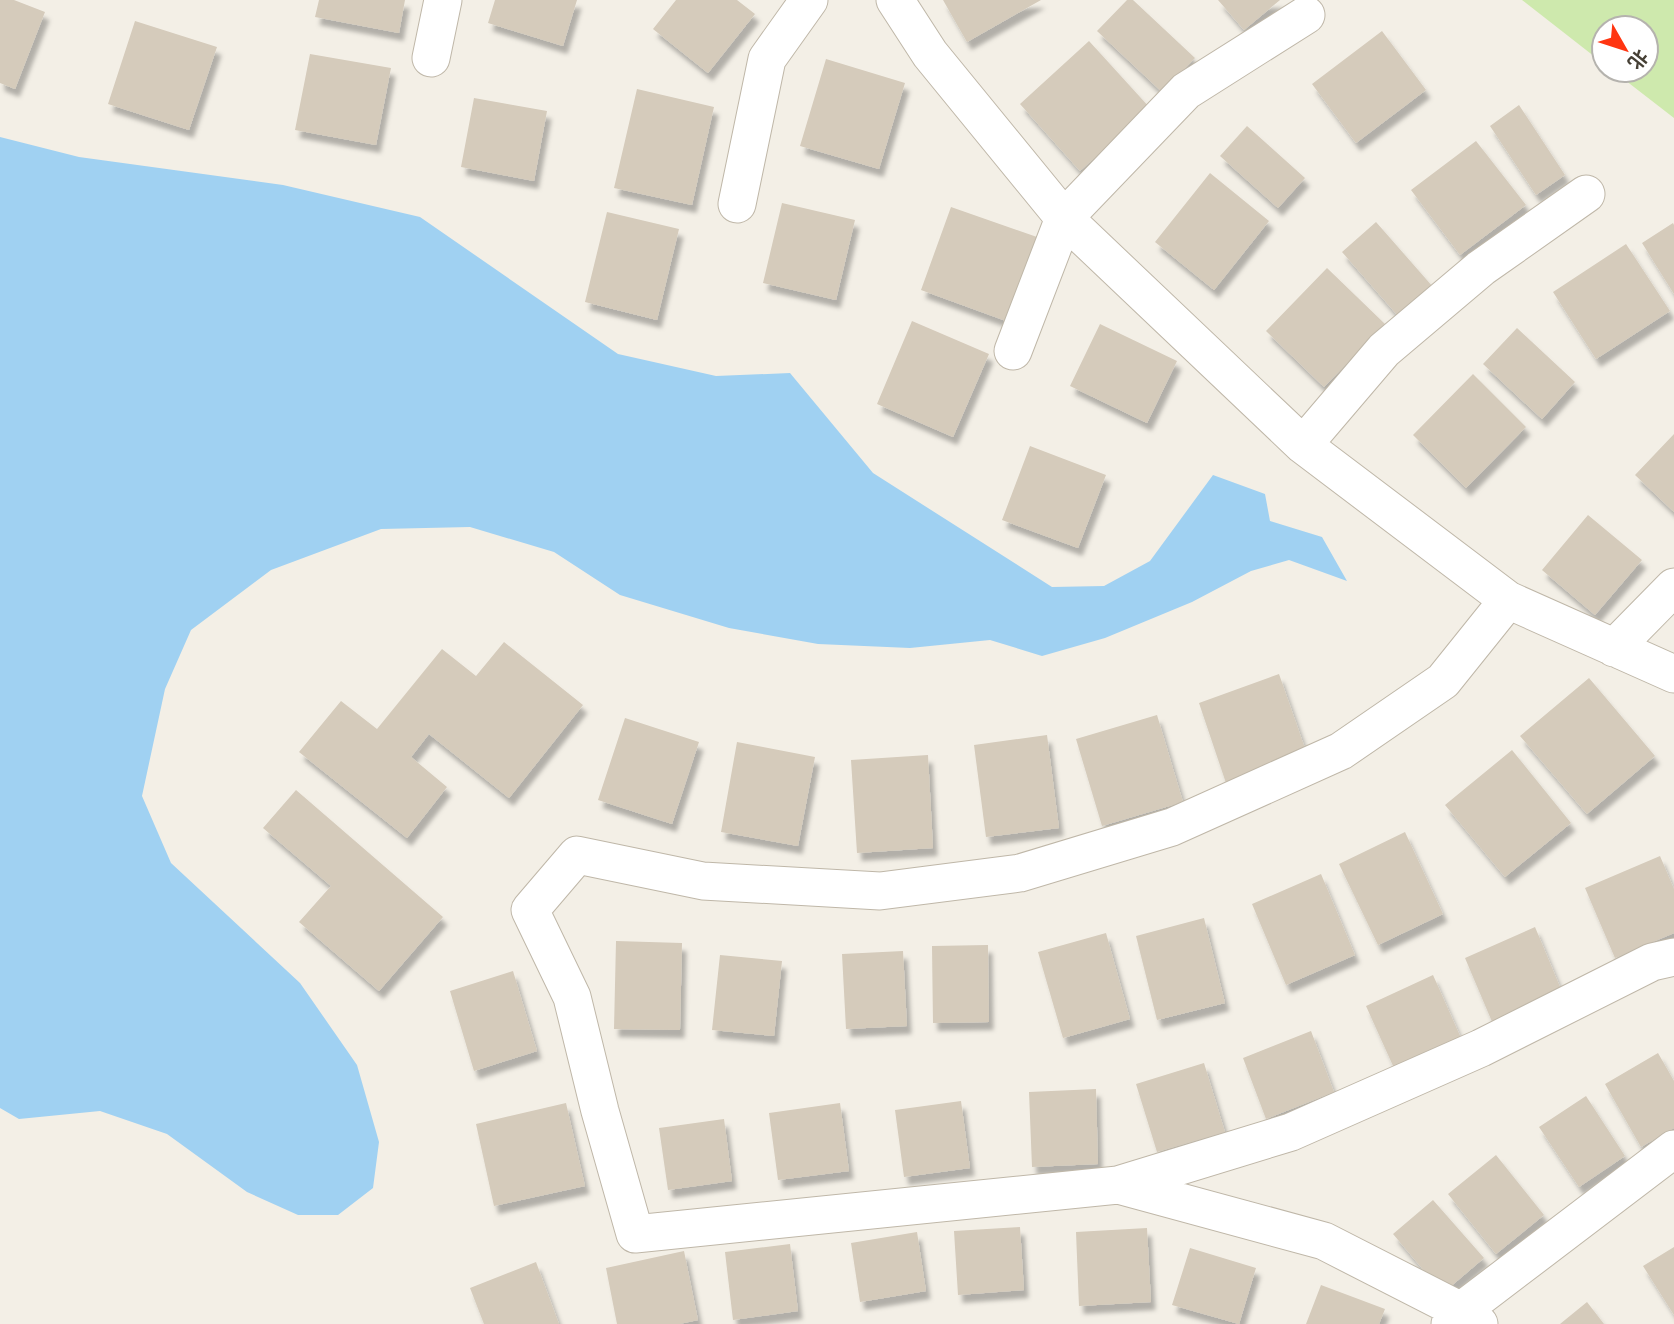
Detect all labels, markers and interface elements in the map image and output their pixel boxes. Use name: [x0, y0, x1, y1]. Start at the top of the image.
north arrow: [1590, 14, 1660, 84]
text: 北: [1624, 45, 1651, 73]

